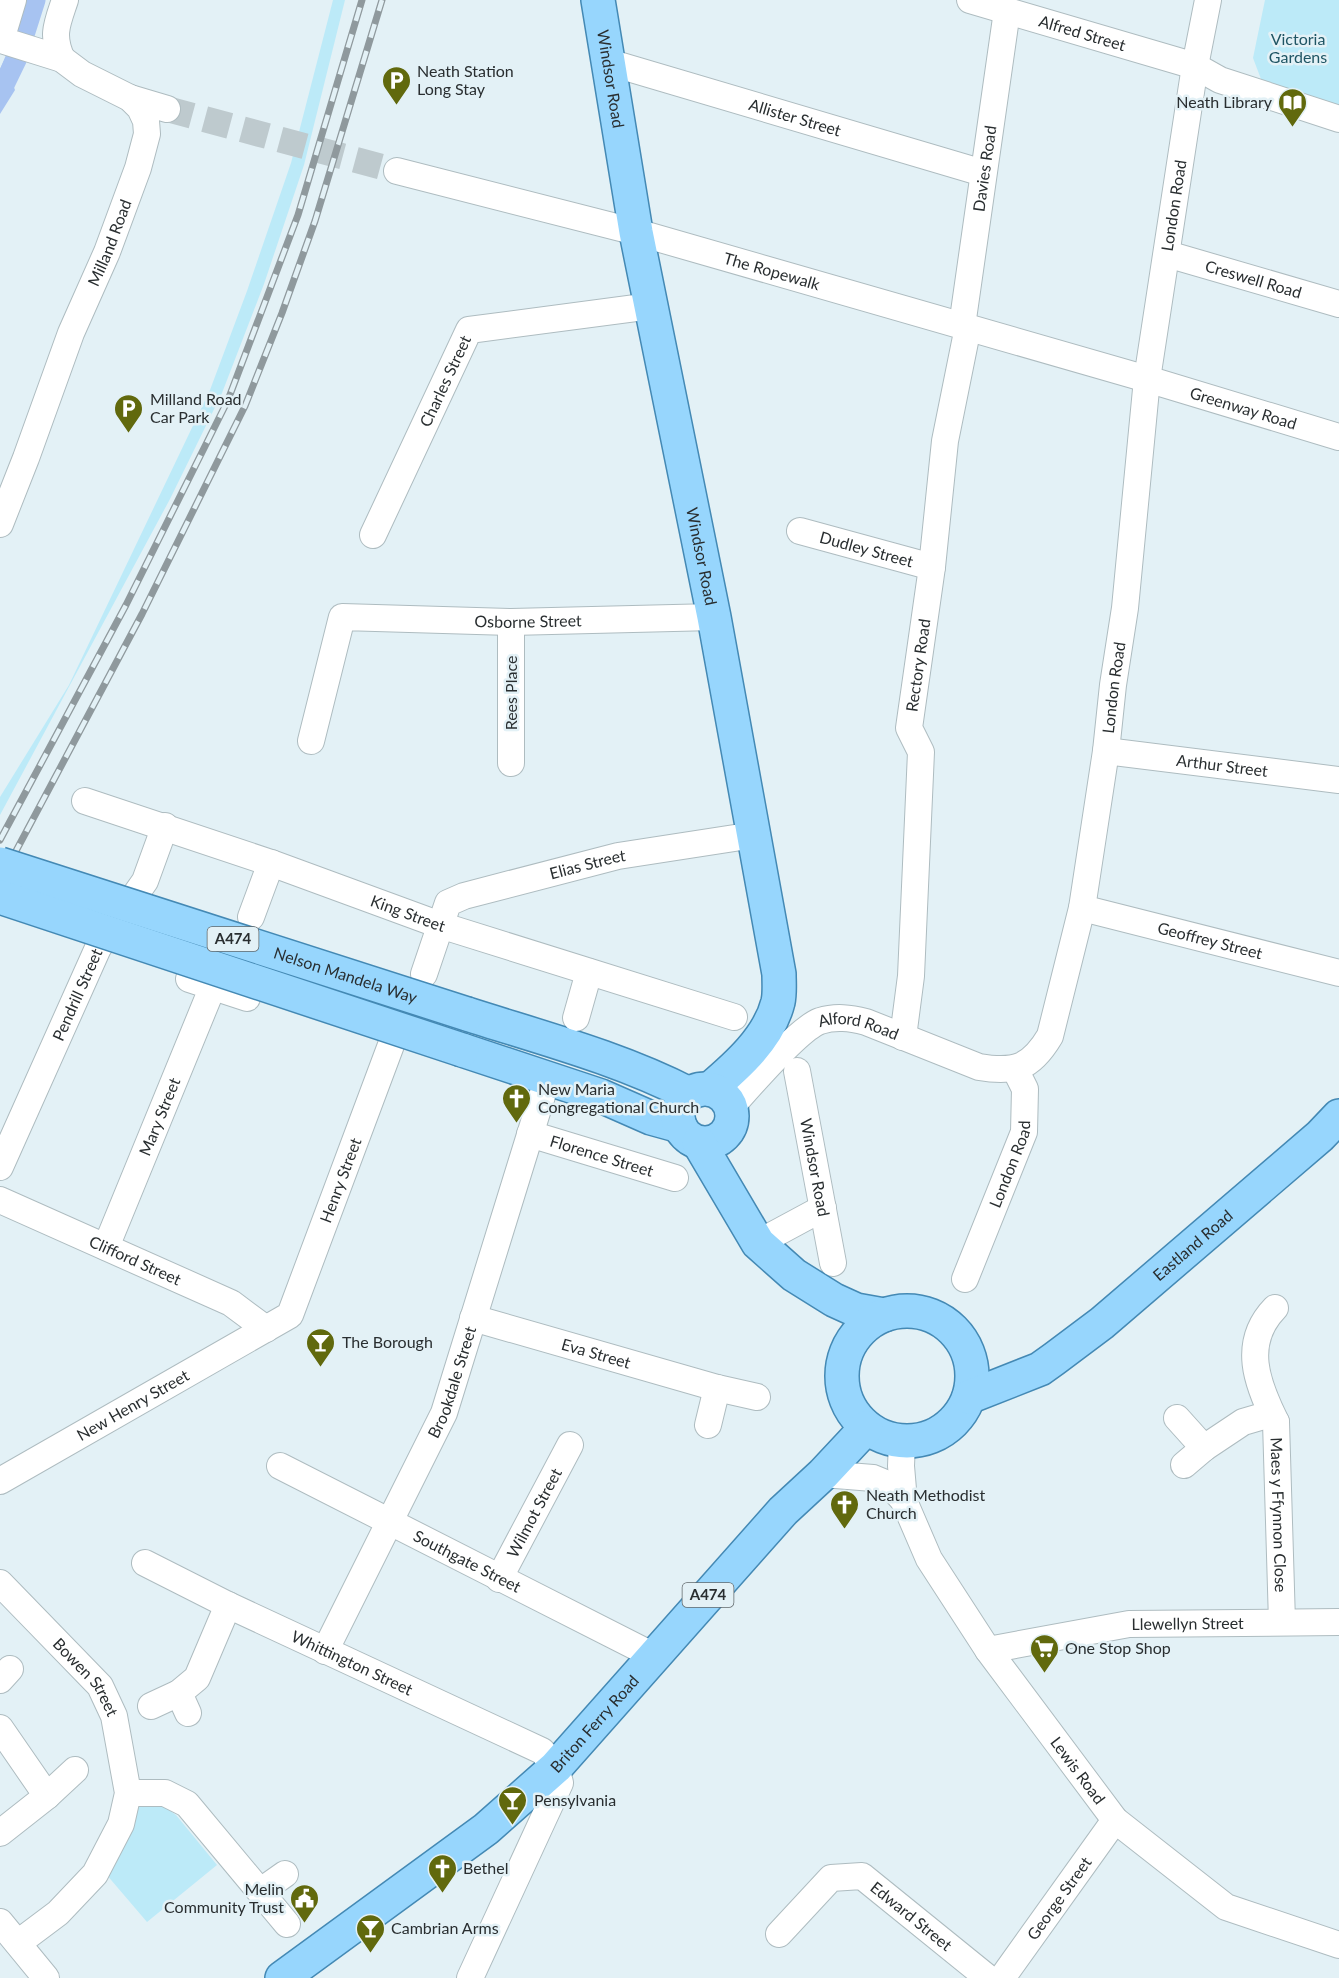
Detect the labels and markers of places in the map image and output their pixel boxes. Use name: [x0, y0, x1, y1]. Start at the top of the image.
place label: Neath Station Long Stay: [417, 61, 514, 98]
parking icon: Neath Station Long Stay: [380, 64, 412, 106]
library icon: Neath Library: [1277, 86, 1309, 128]
place label: Neath Library: [1176, 92, 1273, 111]
place label: Milland Road Car Park: [150, 389, 242, 426]
parking icon: Milland Road Car Park: [113, 392, 145, 434]
place label: New Maria Congregational Church: [538, 1079, 699, 1116]
church icon: New Maria Congregational Church: [501, 1082, 533, 1124]
bar icon: The Borough: [305, 1326, 337, 1368]
place label: The Borough: [342, 1332, 433, 1351]
place label: Neath Methodist Church: [866, 1485, 985, 1522]
church icon: Neath Methodist Church: [829, 1488, 861, 1530]
supermarket icon: One Stop Shop: [1028, 1632, 1060, 1674]
place label: One Stop Shop: [1065, 1638, 1171, 1657]
bar icon: Pensylvania: [497, 1784, 529, 1826]
place label: Pensylvania: [534, 1790, 616, 1809]
church icon: Bethel: [426, 1852, 458, 1894]
place label: Bethel: [463, 1858, 509, 1877]
place label: Melin Community Trust: [164, 1879, 284, 1916]
public building icon: Melin Community Trust: [289, 1882, 321, 1924]
bar icon: Cambrian Arms: [354, 1912, 386, 1954]
place label: Cambrian Arms: [391, 1918, 499, 1937]

